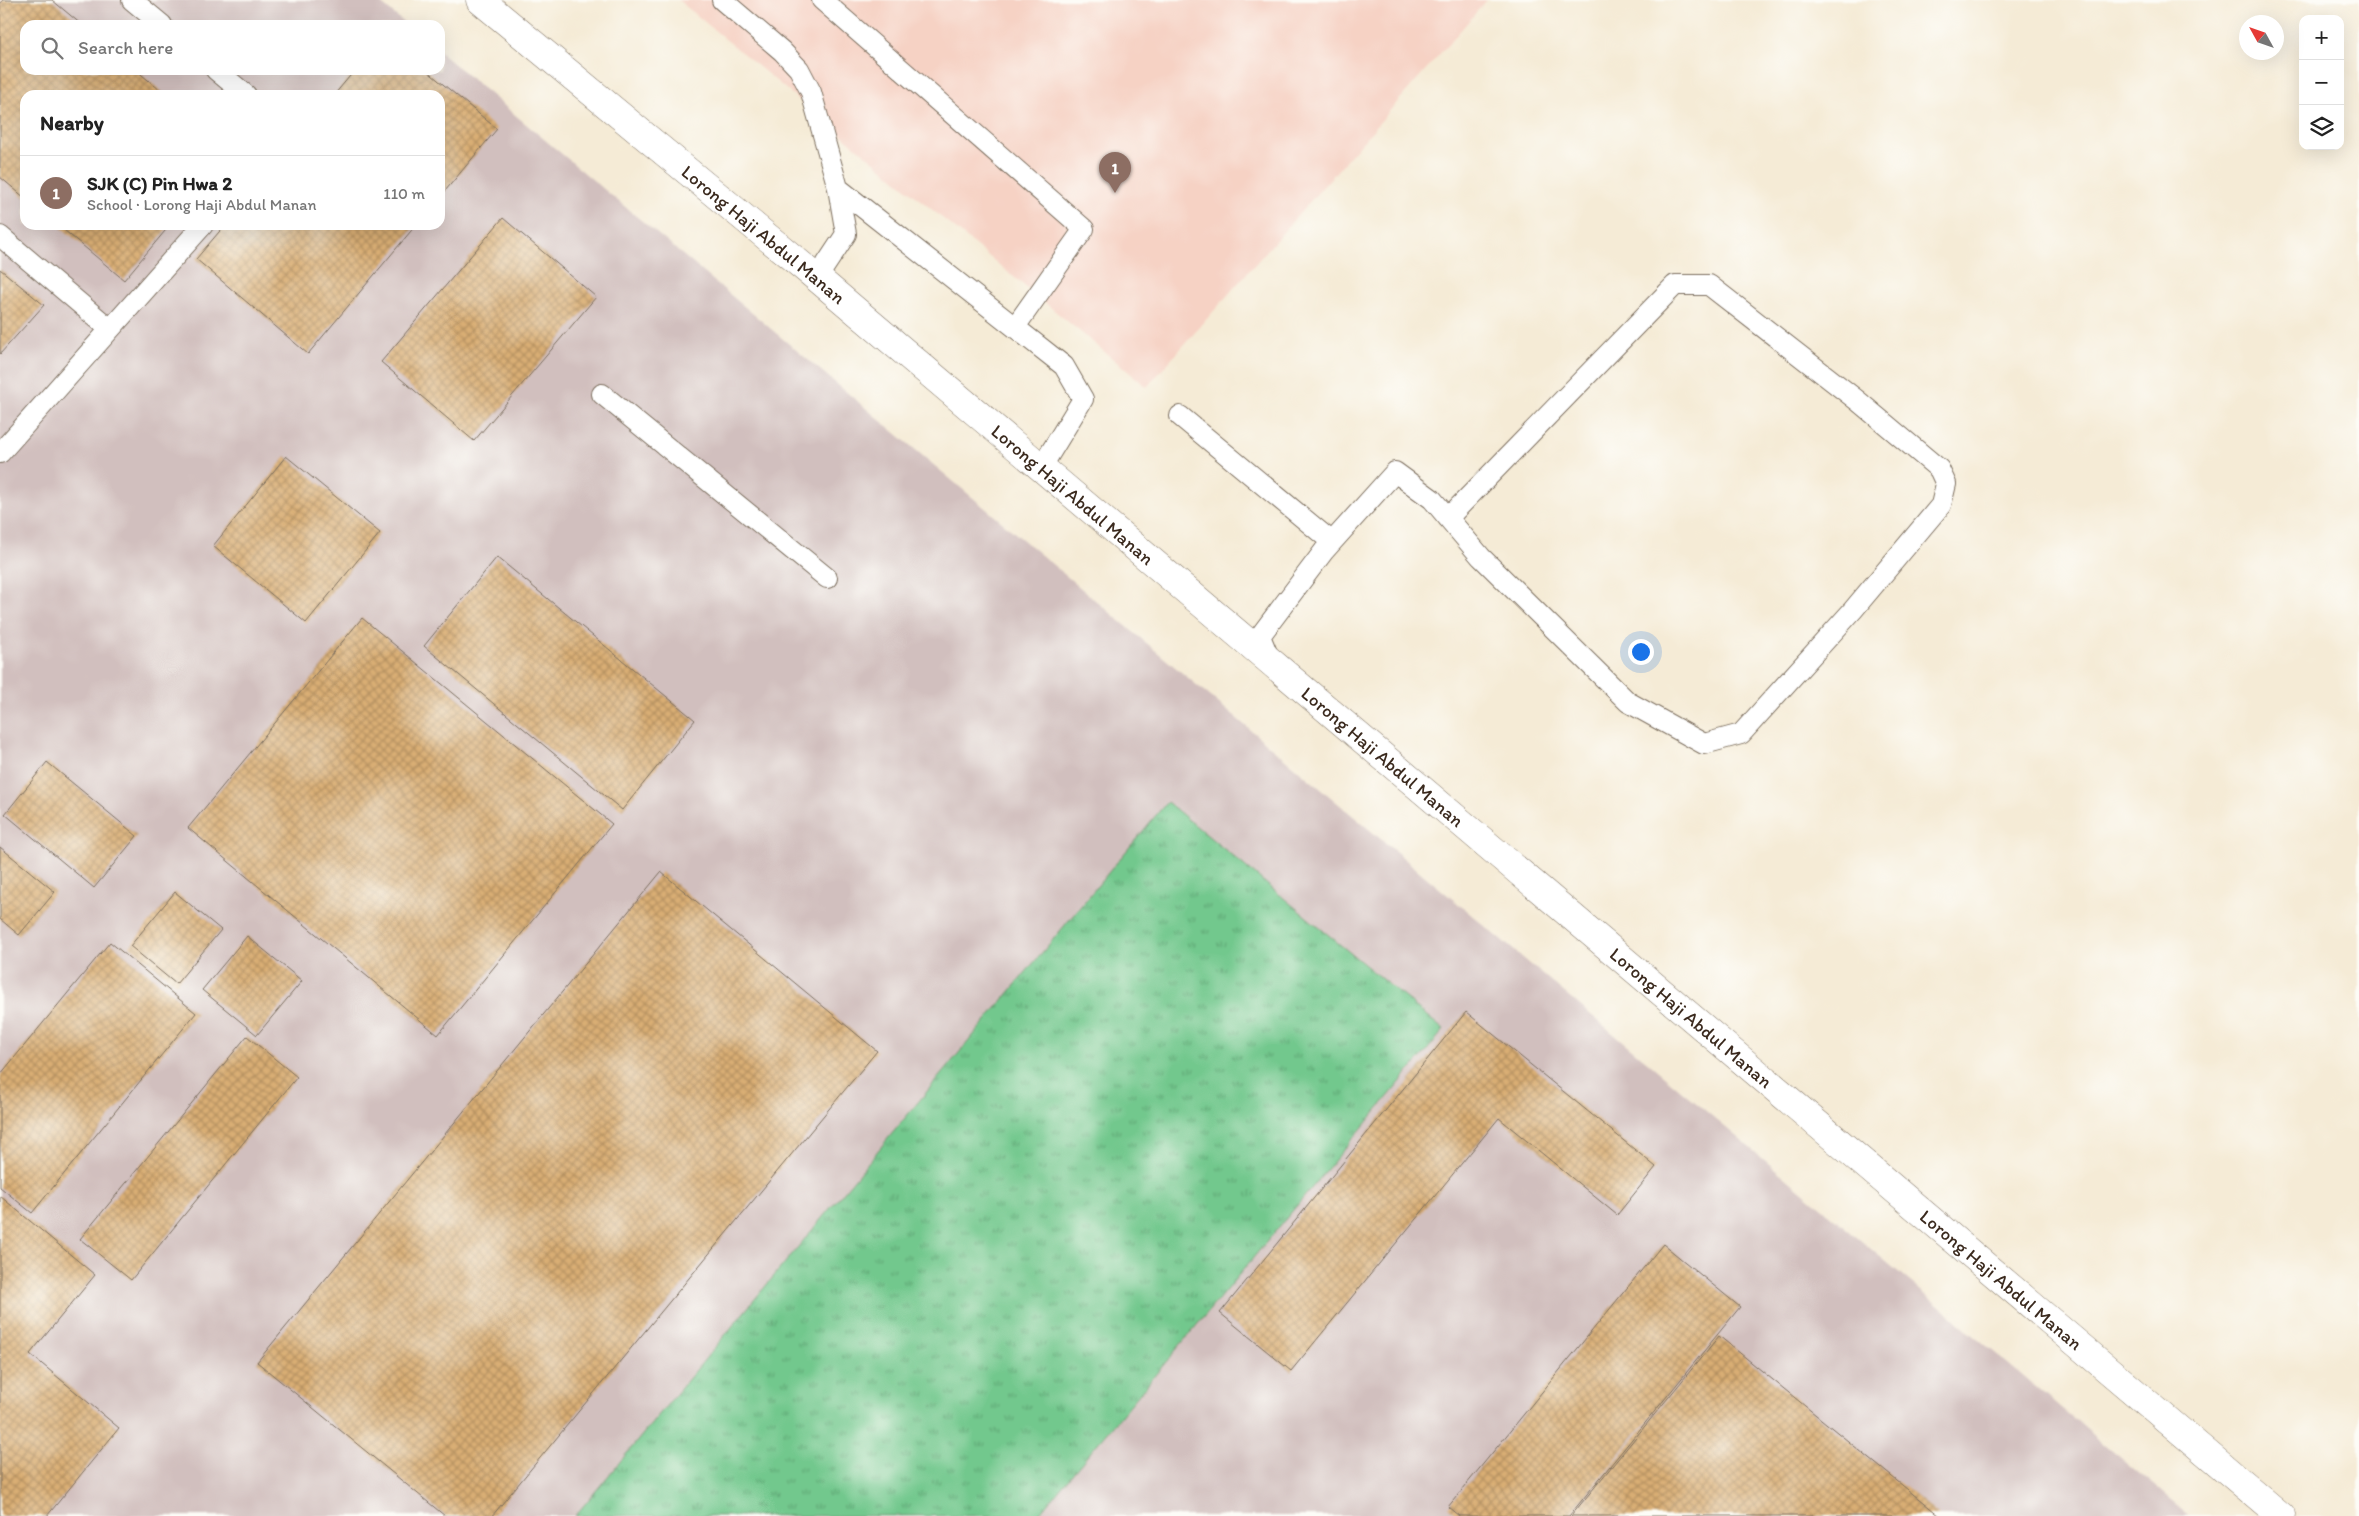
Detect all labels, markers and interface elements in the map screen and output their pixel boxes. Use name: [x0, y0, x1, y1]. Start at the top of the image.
north arrow: [2239, 15, 2284, 60]
map controls: [2299, 15, 2344, 150]
button: +: [2299, 15, 2344, 60]
search box: [20, 20, 445, 75]
icon: search: [38, 34, 66, 62]
text: Search here: [78, 36, 173, 59]
button: −: [2299, 60, 2344, 105]
button: layers: [2299, 105, 2344, 150]
text: Nearby: [40, 110, 104, 135]
pin: 1: [1099, 152, 1131, 193]
street label: Lorong Haji Abdul Manan: [677, 160, 850, 309]
text: SJK (C) Pin Hwa 2: [87, 172, 232, 195]
text: 1: [52, 184, 60, 203]
text: 110 m: [383, 184, 425, 203]
text: School · Lorong Haji Abdul Manan: [87, 195, 317, 214]
street label: Lorong Haji Abdul Manan: [987, 420, 1159, 570]
your location: [1628, 639, 1654, 665]
street label: Lorong Haji Abdul Manan: [1297, 682, 1469, 832]
street label: Lorong Haji Abdul Manan: [1605, 943, 1777, 1093]
street label: Lorong Haji Abdul Manan: [1915, 1205, 2087, 1355]

